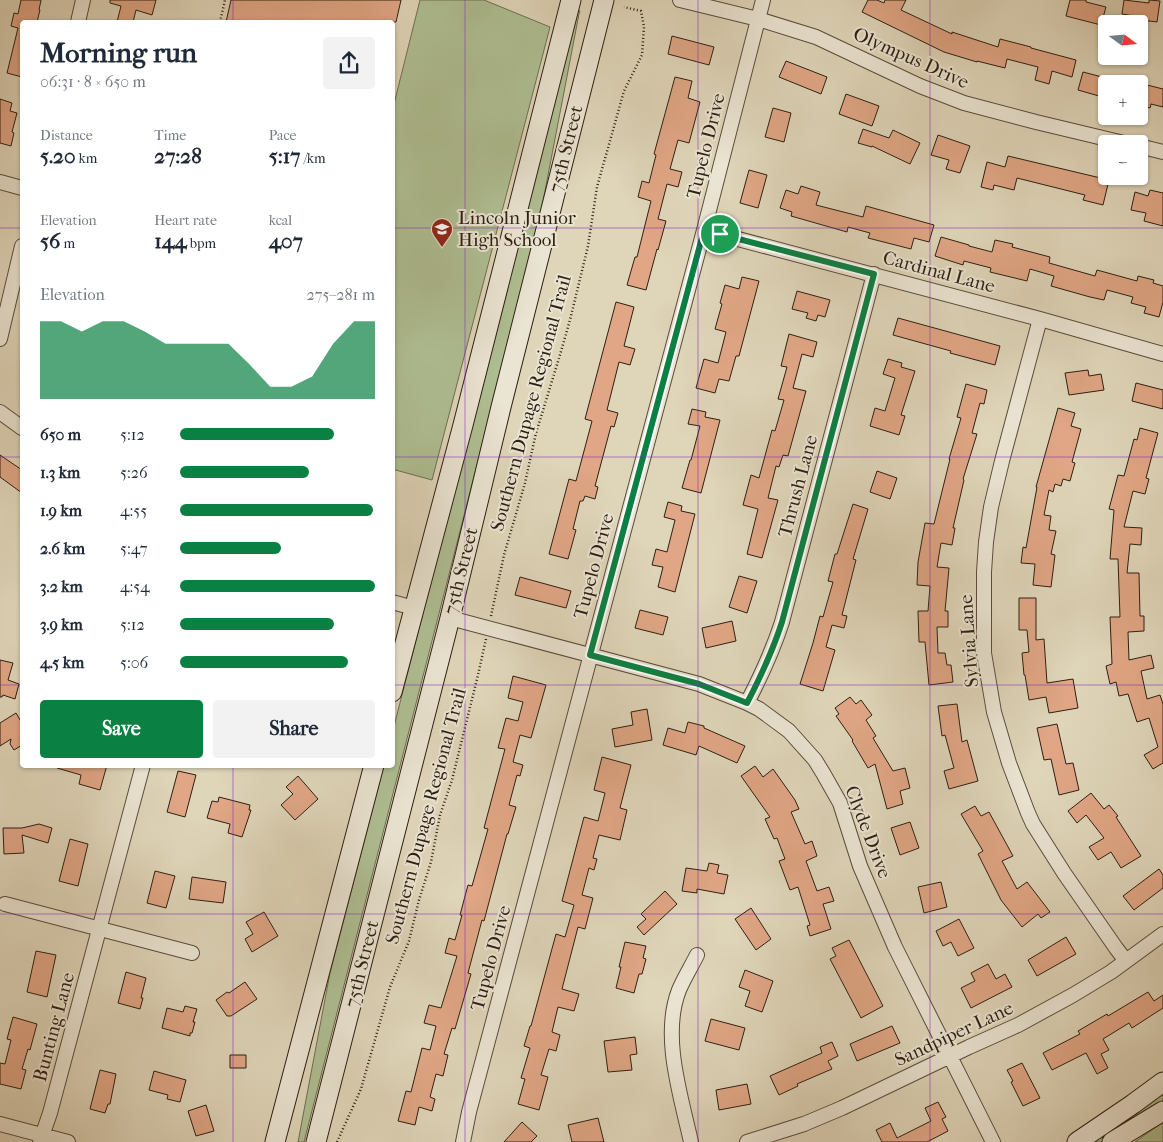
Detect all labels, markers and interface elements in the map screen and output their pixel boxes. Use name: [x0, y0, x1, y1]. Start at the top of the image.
north arrow: [1098, 15, 1148, 65]
map controls: [1098, 15, 1148, 185]
street label: Olympus Drive: [850, 23, 972, 93]
text: Morning run: [40, 36, 197, 69]
button: share: [323, 37, 375, 89]
text: 06:31 · 8 × 650 m: [40, 72, 146, 91]
button: +: [1098, 75, 1148, 125]
street label: Tupelo Drive: [682, 91, 730, 201]
street label: 75th Street: [545, 103, 587, 195]
text: Distance: [40, 127, 93, 144]
text: Time: [154, 127, 186, 144]
text: Pace: [269, 127, 297, 144]
button: −: [1098, 135, 1148, 185]
text: 5.20: [40, 144, 76, 168]
text: 27:28: [154, 144, 202, 168]
text: 5:17: [269, 144, 300, 168]
text: km: [76, 150, 97, 167]
text: /km: [300, 150, 326, 167]
place label: Lincoln Junior High School: [458, 207, 577, 251]
text: Elevation: [40, 212, 97, 229]
text: Heart rate: [154, 212, 217, 229]
text: kcal: [269, 212, 292, 229]
pin: [699, 213, 741, 255]
school or university icon: Lincoln Junior High School: [430, 217, 454, 248]
icon: arrive: [706, 220, 734, 248]
text: 56: [40, 229, 60, 253]
text: 144: [154, 229, 187, 253]
text: 407: [269, 229, 303, 253]
text: m: [60, 235, 75, 252]
text: bpm: [187, 235, 216, 252]
street label: Cardinal Lane: [881, 246, 997, 298]
street label: Southern Dupage Regional Trail: [486, 272, 576, 534]
text: Elevation: [40, 285, 105, 304]
text: 275–281 m: [306, 285, 375, 304]
text: 650 m: [40, 425, 81, 444]
text: 5:12: [120, 425, 145, 444]
street label: Thrush Lane: [774, 432, 822, 540]
text: 1.3 km: [40, 463, 80, 482]
text: 5:26: [120, 463, 148, 482]
text: 1.9 km: [40, 501, 82, 520]
text: 4:55: [120, 501, 147, 520]
street label: Tupelo Drive: [569, 511, 619, 621]
street label: 75th Street: [440, 525, 482, 617]
text: 2.6 km: [40, 539, 85, 558]
text: 5:47: [120, 539, 148, 558]
text: 3.2 km: [40, 577, 83, 596]
text: 4:54: [120, 577, 150, 596]
street label: Sylvia Lane: [955, 594, 983, 688]
text: 3.9 km: [40, 615, 83, 634]
text: 5:12: [120, 615, 145, 634]
text: 4.5 km: [40, 653, 84, 672]
text: 5:06: [120, 653, 148, 672]
street label: Southern Dupage Regional Trail: [381, 685, 471, 947]
button: Save: [40, 700, 203, 758]
button: Share: [213, 700, 375, 758]
street label: Clyde Drive: [840, 783, 896, 881]
street label: Tupelo Drive: [466, 903, 516, 1013]
street label: 75th Street: [341, 918, 383, 1010]
street label: Bunting Lane: [29, 970, 79, 1084]
street label: Sandpiper Lane: [891, 997, 1017, 1071]

